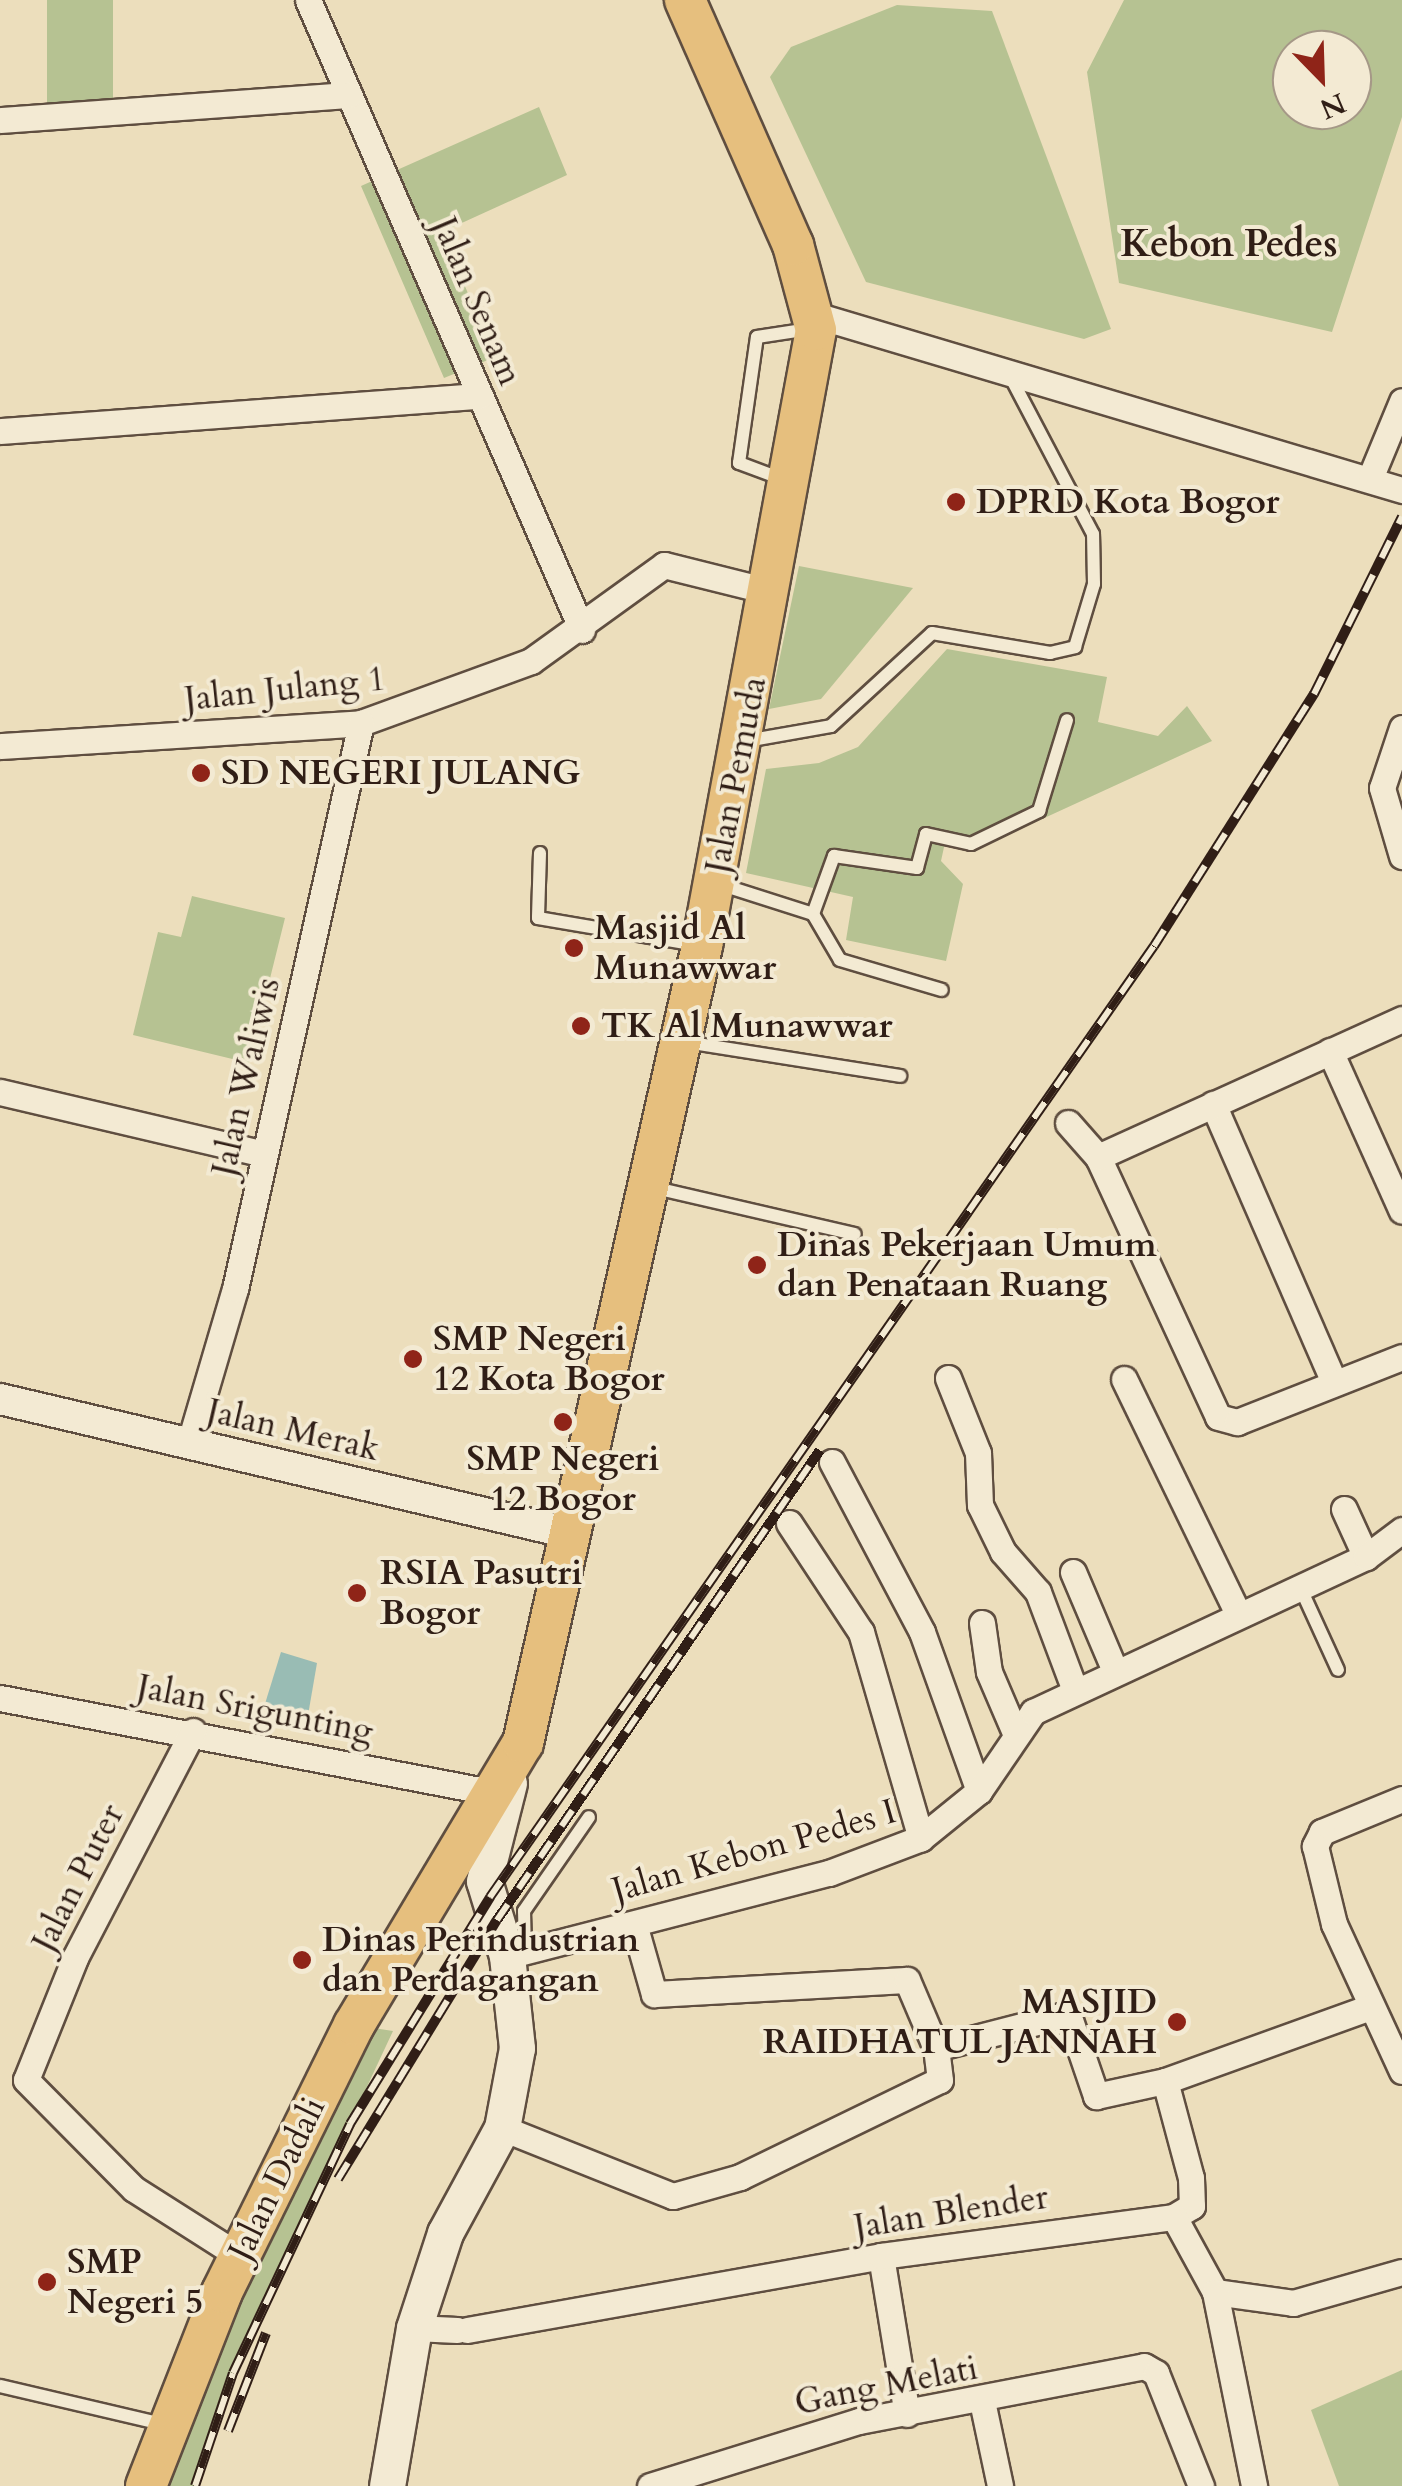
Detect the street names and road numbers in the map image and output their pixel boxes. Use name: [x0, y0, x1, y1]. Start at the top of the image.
street label: Jalan Senam: [423, 211, 531, 391]
street label: Jalan Julang 1: [182, 658, 388, 720]
street label: Jalan Pemuda: [696, 673, 776, 877]
street label: Jalan Waliwis: [203, 974, 289, 1180]
street label: Jalan Merak: [203, 1390, 383, 1470]
street label: Jalan Srigunting: [133, 1666, 377, 1752]
street label: Jalan Kebon Pedes I: [607, 1790, 901, 1912]
street label: Jalan Puter: [23, 1797, 133, 1959]
street label: Jalan Dadali: [219, 2091, 335, 2267]
street label: Jalan Blender: [851, 2176, 1051, 2248]
street label: Gang Melati: [791, 2347, 981, 2423]

